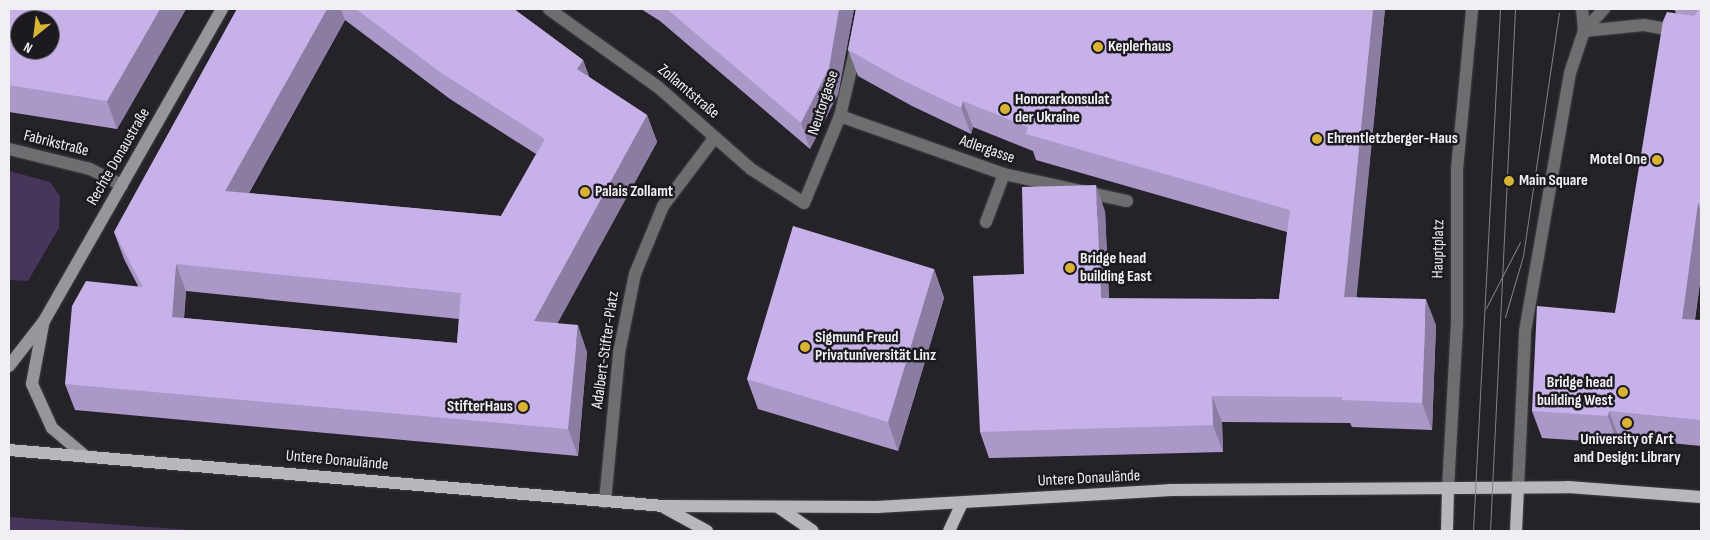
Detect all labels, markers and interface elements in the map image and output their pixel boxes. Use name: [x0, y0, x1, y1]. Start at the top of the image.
north arrow: [10, 10, 60, 60]
place label: Keplerhaus: [1108, 37, 1171, 57]
text: N: [21, 38, 35, 57]
marker: Keplerhaus: [1092, 41, 1104, 53]
street label: Zollamtstraße: [653, 61, 723, 123]
street label: Neutorgasse: [805, 68, 843, 138]
place label: Honorarkonsulat der Ukraine: [1015, 90, 1110, 128]
marker: Honorarkonsulat der Ukraine: [999, 103, 1011, 115]
street label: Rechte Donaustraße: [83, 105, 155, 209]
street label: Fabrikstraße: [22, 127, 90, 161]
place label: Ehrentletzberger-Haus: [1327, 129, 1458, 149]
street label: Adlergasse: [957, 132, 1017, 168]
marker: Ehrentletzberger-Haus: [1311, 133, 1323, 145]
place label: Motel One: [1590, 150, 1647, 170]
marker: Motel One: [1651, 154, 1663, 166]
place label: Main Square: [1519, 171, 1588, 191]
marker: Main Square: [1503, 175, 1515, 187]
place label: Palais Zollamt: [595, 182, 673, 202]
marker: Palais Zollamt: [579, 186, 591, 198]
street label: Hauptplatz: [1429, 219, 1449, 279]
place label: Bridge head building East: [1080, 249, 1152, 287]
marker: Bridge head building East: [1064, 262, 1076, 274]
street label: Adalbert-Stifter-Platz: [588, 290, 624, 410]
place label: Sigmund Freud Privatuniversität Linz: [815, 328, 936, 366]
marker: Sigmund Freud Privatuniversität Linz: [799, 341, 811, 353]
place label: Bridge head building West: [1537, 373, 1613, 411]
marker: Bridge head building West: [1617, 386, 1629, 398]
place label: StifterHaus: [447, 397, 513, 417]
marker: StifterHaus: [517, 401, 529, 413]
marker: University of Art and Design: Library: [1621, 417, 1633, 429]
place label: University of Art and Design: Library: [1573, 430, 1681, 468]
street label: Untere Donaulände: [285, 447, 389, 475]
street label: Untere Donaulände: [1037, 467, 1141, 491]

